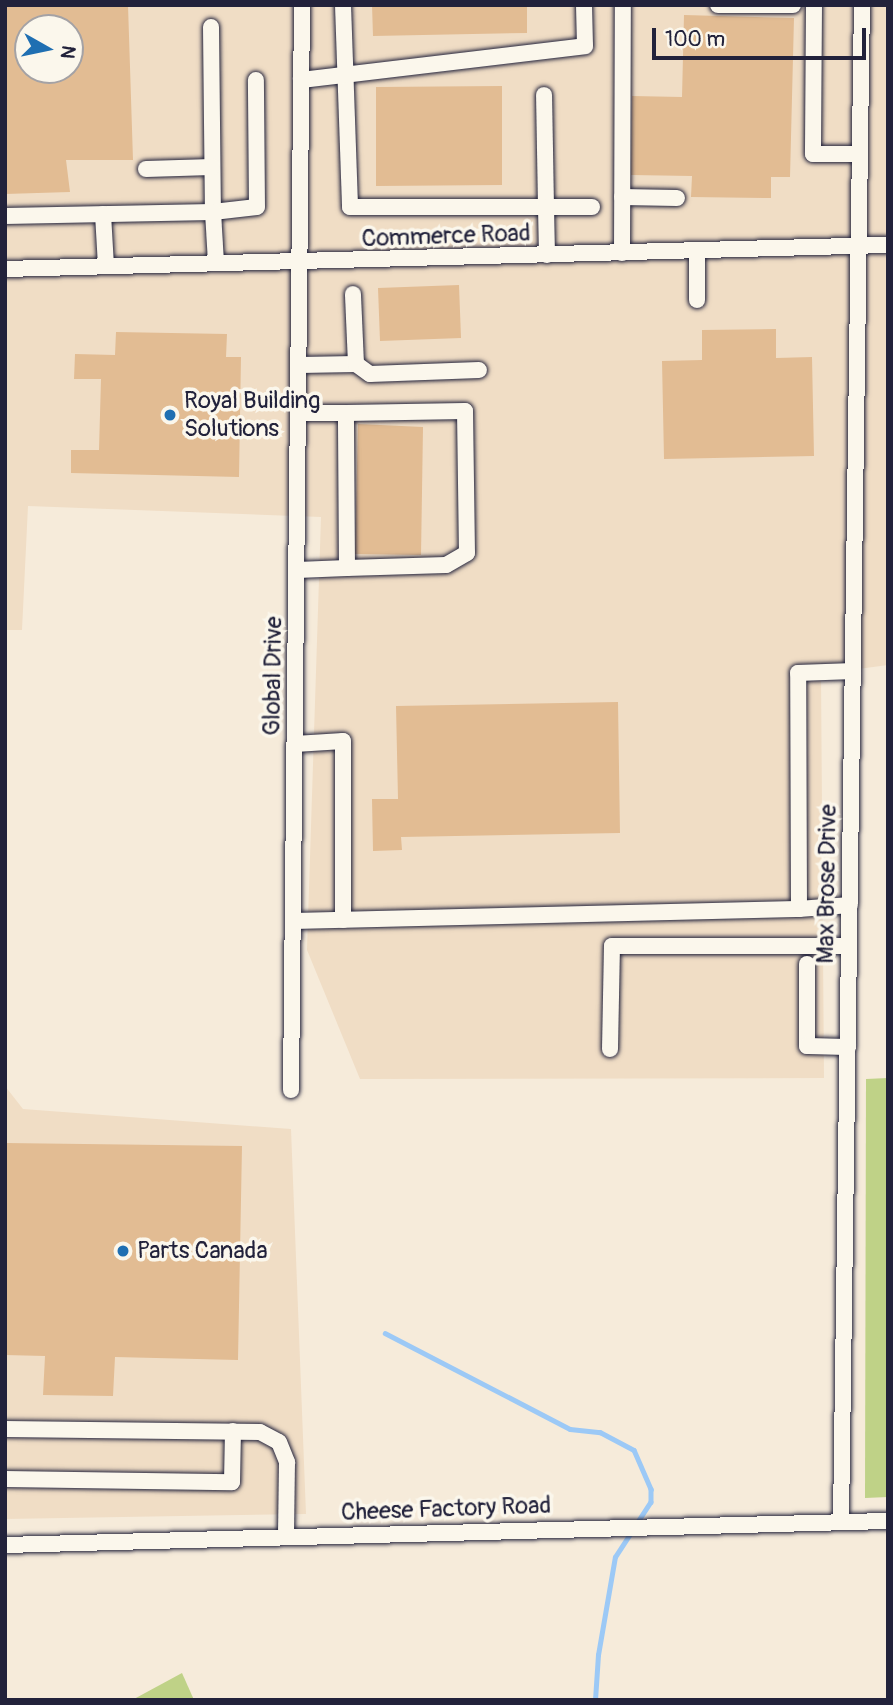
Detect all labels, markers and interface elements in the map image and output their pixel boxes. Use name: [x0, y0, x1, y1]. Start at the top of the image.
north arrow: [14, 14, 84, 84]
scale bar: [655, 14, 868, 58]
text: 100 m: [665, 26, 725, 53]
text: N: [55, 44, 81, 60]
street label: Commerce Road: [361, 219, 531, 253]
place label: Royal Building Solutions: [184, 387, 320, 443]
marker: Royal Building Solutions: [162, 407, 178, 423]
street label: Global Drive: [258, 616, 288, 736]
street label: Max Brose Drive: [811, 804, 843, 964]
place label: Parts Canada: [137, 1237, 268, 1265]
marker: Parts Canada: [115, 1243, 131, 1259]
street label: Cheese Factory Road: [340, 1491, 552, 1527]

